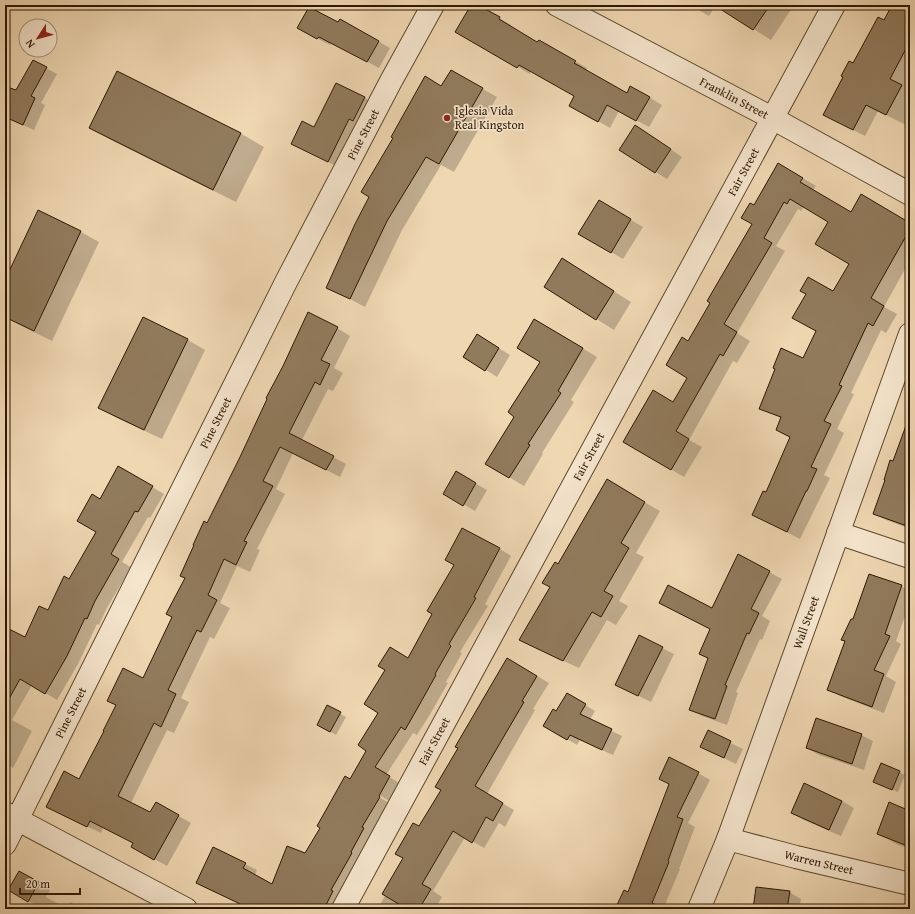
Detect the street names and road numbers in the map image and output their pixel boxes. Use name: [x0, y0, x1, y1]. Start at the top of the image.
street label: Franklin Street: [697, 72, 772, 123]
street label: Pine Street: [342, 105, 383, 162]
street label: Fair Street: [723, 144, 763, 199]
street label: Pine Street: [195, 393, 235, 451]
street label: Fair Street: [568, 428, 609, 483]
street label: Wall Street: [788, 593, 823, 651]
street label: Pine Street: [50, 683, 91, 741]
street label: Fair Street: [414, 713, 454, 768]
street label: Warren Street: [783, 845, 856, 879]

